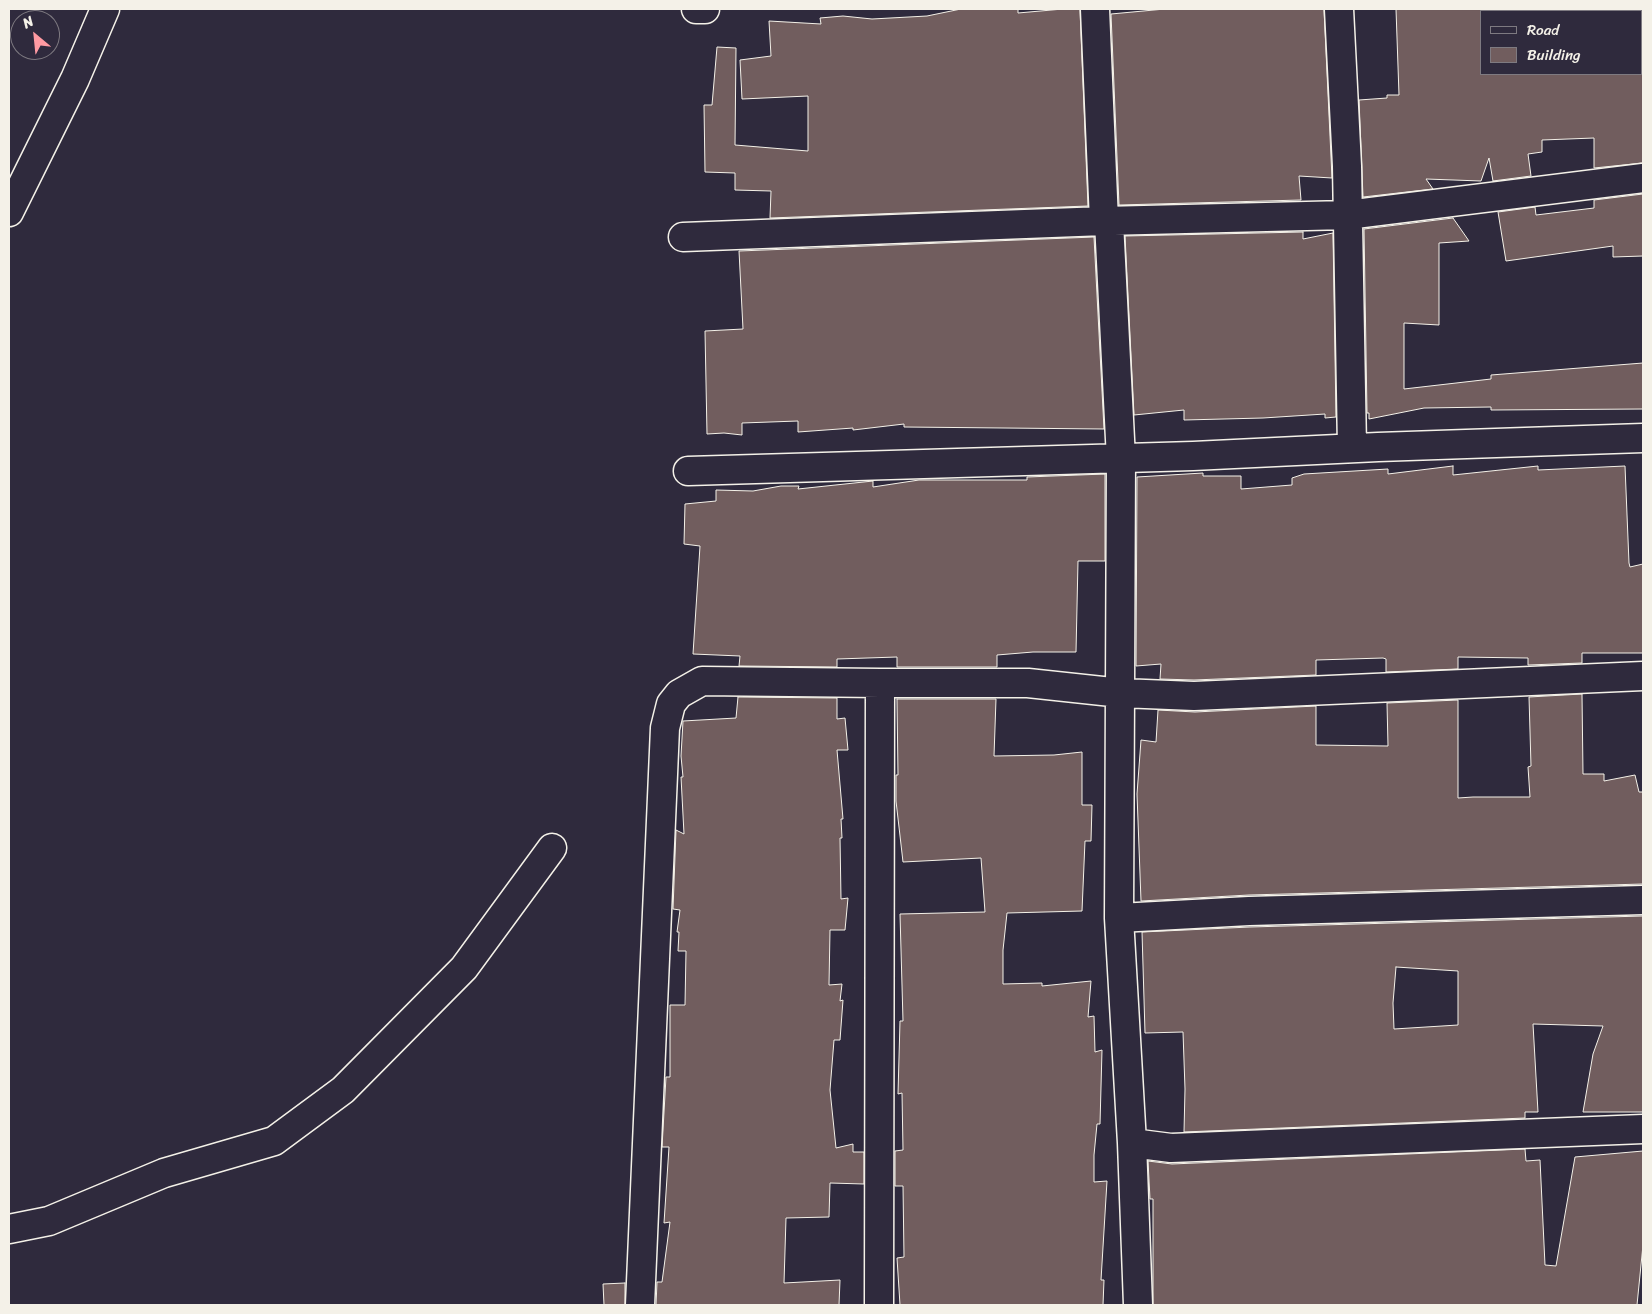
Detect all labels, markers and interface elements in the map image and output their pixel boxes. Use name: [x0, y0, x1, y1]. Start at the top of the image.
text: N: [18, 9, 38, 36]
north arrow: [10, 10, 60, 60]
legend: [1480, 10, 1642, 75]
text: Road: [1527, 17, 1559, 43]
text: Building: [1527, 42, 1581, 68]

